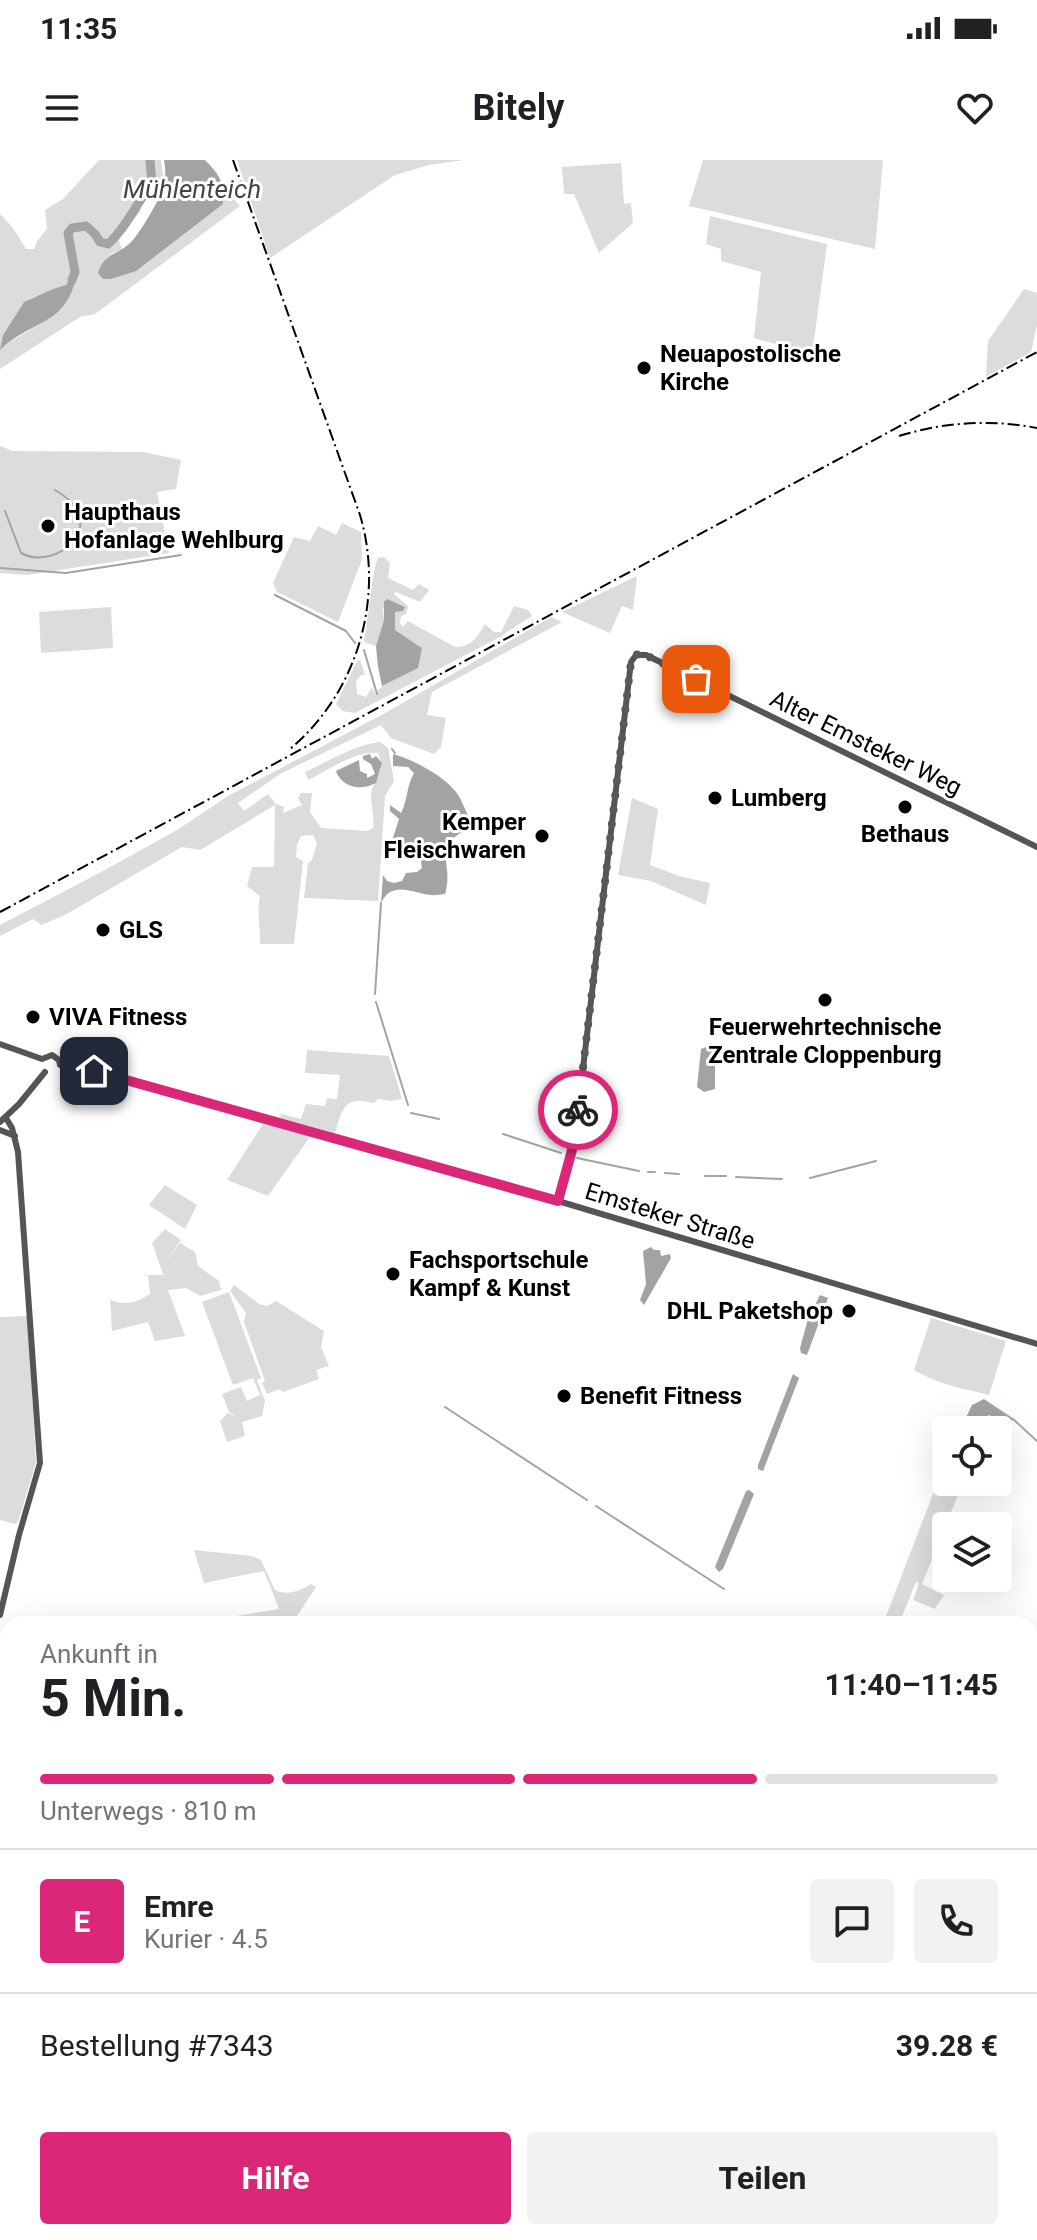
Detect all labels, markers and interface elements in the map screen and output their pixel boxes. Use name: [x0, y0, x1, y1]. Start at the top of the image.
text: 11:35: [40, 11, 117, 46]
icon: menu: [40, 86, 84, 130]
icon: heart: [953, 86, 997, 130]
text: Bitely: [473, 87, 564, 129]
water label: Mühlenteich: [123, 174, 261, 204]
place label: Neuapostolische Kirche: [660, 340, 841, 396]
marker: Neuapostolische Kirche: [635, 359, 653, 377]
place label: Haupthaus Hofanlage Wehlburg: [64, 498, 284, 554]
marker: Haupthaus Hofanlage Wehlburg: [39, 517, 57, 535]
pin: [662, 645, 730, 713]
icon: bag: [674, 657, 718, 701]
street label: Alter Emsteker Weg: [766, 684, 966, 802]
place label: Lumberg: [731, 784, 827, 812]
marker: Lumberg: [706, 789, 724, 807]
marker: Bethaus: [896, 798, 914, 816]
place label: Kemper Fleischwaren: [383, 808, 526, 864]
place label: Bethaus: [861, 820, 949, 848]
marker: Kemper Fleischwaren: [533, 827, 551, 845]
place label: GLS: [119, 916, 163, 944]
marker: GLS: [94, 921, 112, 939]
marker: Feuerwehrtechnische Zentrale Cloppenburg: [816, 991, 834, 1009]
place label: VIVA Fitness: [49, 1003, 187, 1031]
marker: VIVA Fitness: [24, 1008, 42, 1026]
place label: Feuerwehrtechnische Zentrale Cloppenburg: [708, 1013, 942, 1069]
pin: [60, 1037, 128, 1105]
icon: home: [72, 1049, 116, 1093]
courier: [538, 1070, 618, 1150]
icon: bike: [556, 1088, 600, 1132]
street label: Emsteker Straße: [582, 1177, 758, 1255]
place label: Fachsportschule Kampf & Kunst: [409, 1246, 589, 1302]
marker: Fachsportschule Kampf & Kunst: [384, 1265, 402, 1283]
place label: DHL Paketshop: [667, 1297, 833, 1325]
marker: DHL Paketshop: [840, 1302, 858, 1320]
place label: Benefit Fitness: [580, 1382, 742, 1410]
marker: Benefit Fitness: [555, 1387, 573, 1405]
map controls: [932, 1416, 1012, 1592]
button: locate: [932, 1416, 1012, 1496]
button: layers: [932, 1512, 1012, 1592]
text: Ankunft in: [40, 1639, 158, 1669]
text: 11:40–11:45: [824, 1667, 998, 1702]
text: 5 Min.: [40, 1668, 186, 1729]
text: Unterwegs · 810 m: [40, 1796, 257, 1826]
button: chat: [810, 1879, 894, 1963]
button: phone: [914, 1879, 998, 1963]
text: Emre: [144, 1889, 214, 1924]
text: E: [74, 1904, 90, 1939]
text: Kurier · 4.5: [144, 1924, 268, 1954]
text: Bestellung #7343: [40, 2028, 274, 2063]
text: 39.28 €: [896, 2028, 998, 2063]
button: Hilfe: [40, 2132, 511, 2224]
button: Teilen: [527, 2132, 998, 2224]

